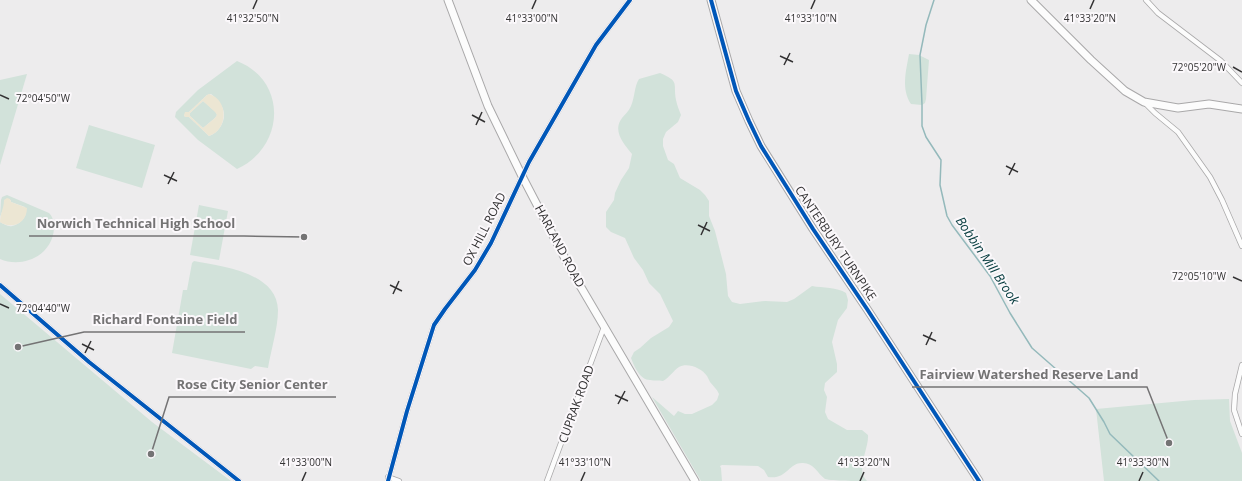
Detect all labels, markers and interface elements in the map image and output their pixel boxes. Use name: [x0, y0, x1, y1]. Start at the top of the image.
text: 41°32'50"N: [227, 11, 279, 25]
text: 41°33'00"N: [506, 11, 558, 25]
text: 41°33'10"N: [785, 11, 837, 25]
text: 41°33'20"N: [1064, 11, 1116, 25]
text: 72°05'20"W: [1172, 60, 1227, 74]
text: 72°04'50"W: [16, 91, 71, 105]
street label: CANTERBURY TURNPIKE: [791, 182, 881, 304]
street label: OX HILL ROAD: [458, 189, 510, 269]
street label: HARLAND ROAD: [531, 202, 589, 290]
callout: Norwich Technical High School: [29, 211, 244, 236]
water label: Bobbin Mill Brook: [952, 213, 1024, 308]
text: Norwich Technical High School: [37, 214, 235, 232]
text: 72°05'10"W: [1172, 269, 1227, 283]
text: 72°04'40"W: [16, 301, 71, 315]
callout: Richard Fontaine Field: [84, 307, 245, 332]
text: Richard Fontaine Field: [93, 310, 237, 328]
callout: Fairview Watershed Reserve Land: [912, 362, 1147, 387]
street label: CUPRAK ROAD: [554, 363, 598, 445]
text: Fairview Watershed Reserve Land: [919, 365, 1139, 383]
callout: Rose City Senior Center: [169, 372, 336, 397]
text: Rose City Senior Center: [176, 375, 328, 393]
text: 41°33'00"N: [280, 455, 332, 469]
text: 41°33'10"N: [559, 455, 611, 469]
text: 41°33'20"N: [838, 455, 890, 469]
text: 41°33'30"N: [1117, 455, 1169, 469]

